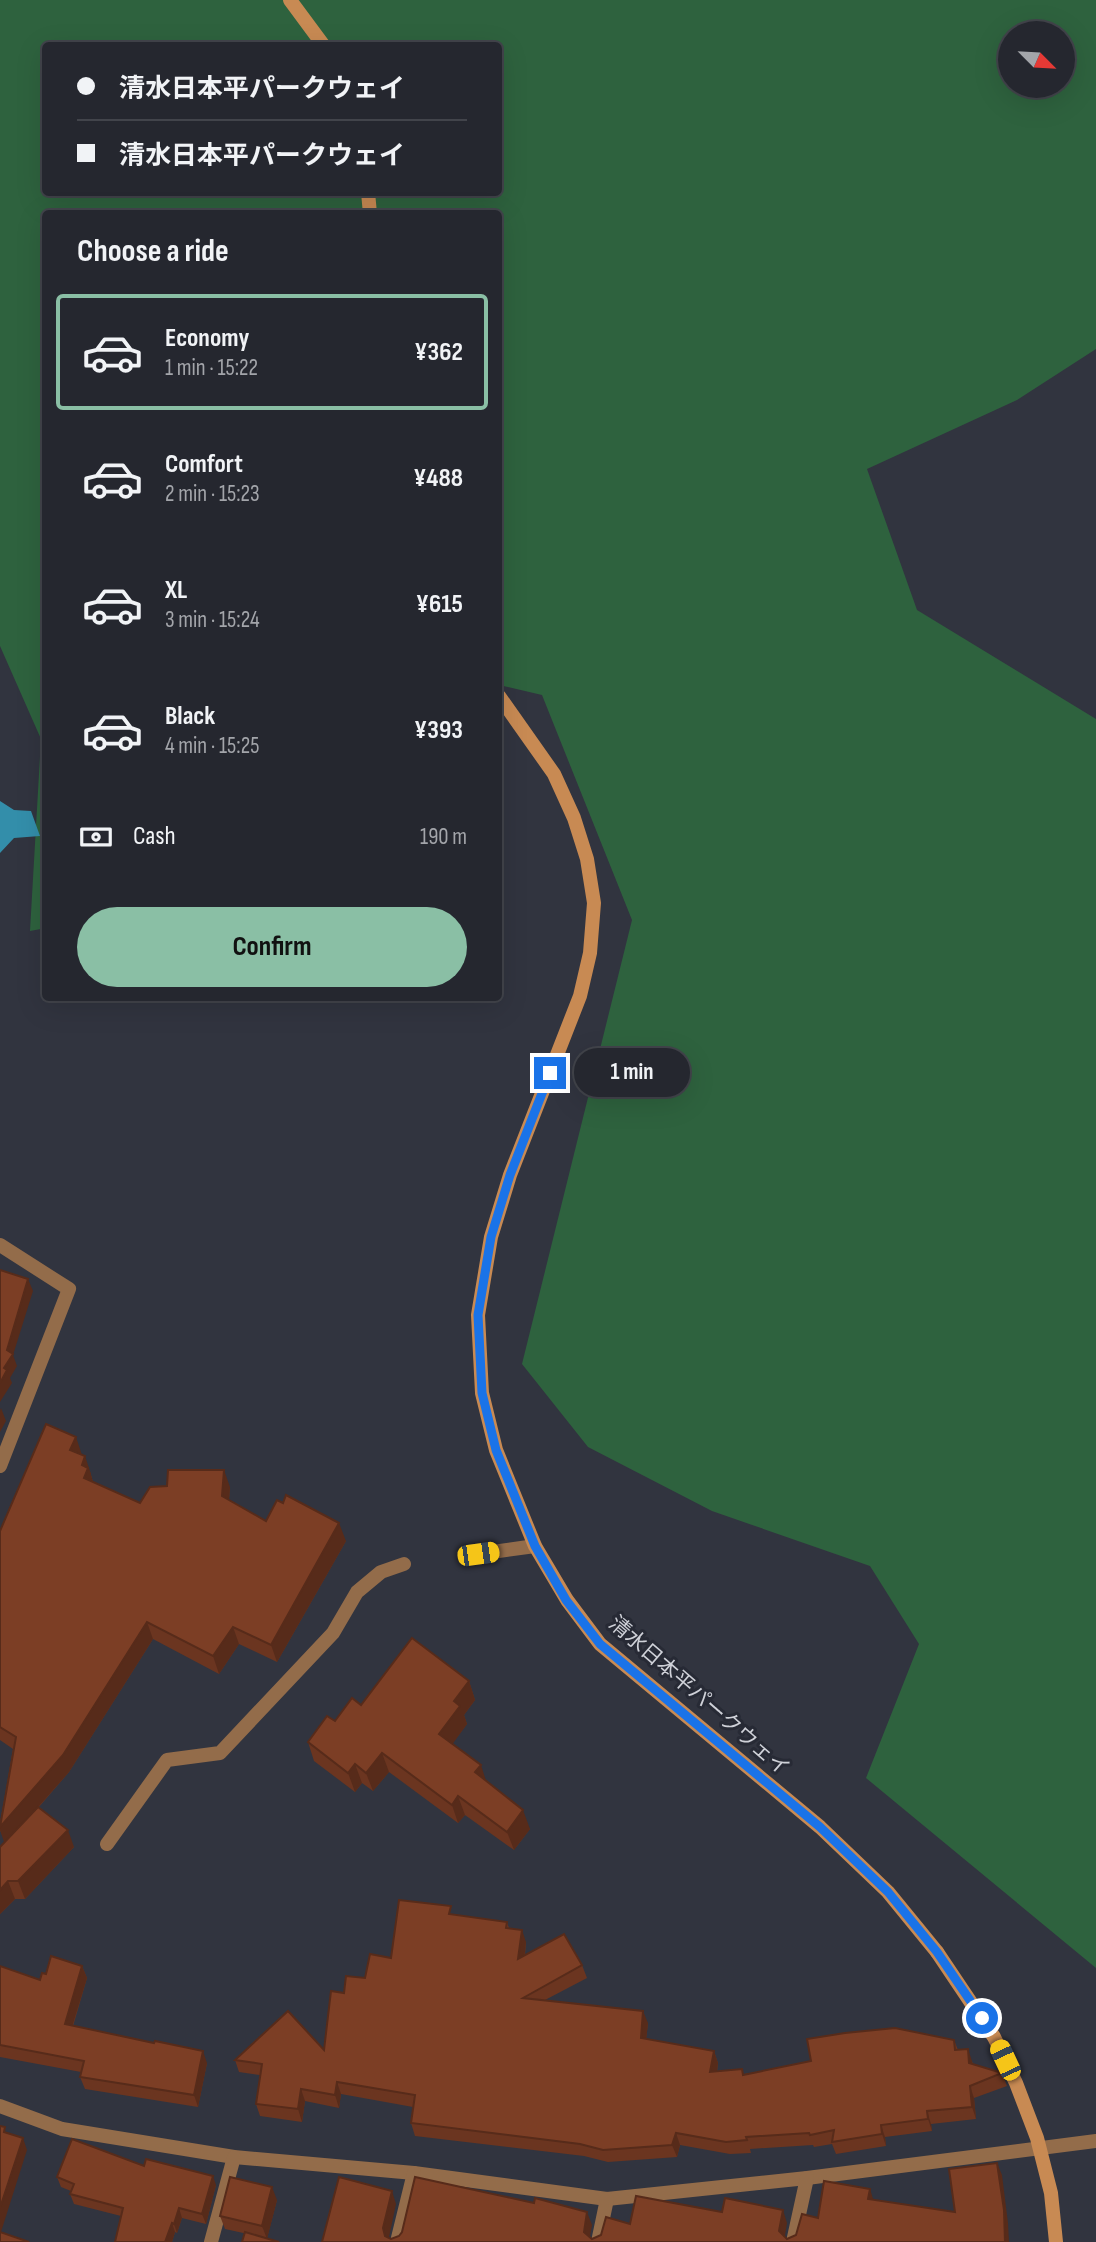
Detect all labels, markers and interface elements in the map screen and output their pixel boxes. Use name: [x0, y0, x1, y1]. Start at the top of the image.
north arrow: [998, 21, 1074, 98]
map controls: [998, 21, 1075, 98]
text: 清水日本平パークウェイ: [119, 74, 405, 105]
text: 清水日本平パークウェイ: [119, 141, 405, 172]
text: Choose a ride: [77, 232, 229, 271]
icon: car: [81, 321, 144, 384]
text: Economy: [165, 323, 249, 354]
text: ¥362: [414, 337, 463, 368]
text: 1 min · 15:22: [165, 354, 258, 382]
icon: car: [81, 447, 144, 510]
text: Comfort: [165, 449, 243, 480]
text: ¥488: [413, 463, 463, 494]
text: 2 min · 15:23: [165, 480, 260, 508]
icon: car: [81, 573, 144, 636]
text: XL: [165, 575, 187, 606]
text: ¥615: [416, 589, 463, 620]
text: 3 min · 15:24: [165, 606, 260, 634]
icon: car: [81, 699, 144, 762]
text: Black: [165, 701, 215, 732]
text: ¥393: [414, 715, 463, 746]
text: 4 min · 15:25: [165, 732, 259, 760]
icon: cash: [77, 818, 115, 856]
text: Cash: [133, 821, 176, 852]
text: 190 m: [420, 823, 467, 851]
button: Confirm: [77, 907, 467, 987]
callout: 1 min: [574, 1048, 690, 1098]
route end: [534, 1057, 566, 1089]
text: 1 min: [611, 1058, 653, 1086]
car: [456, 1541, 501, 1567]
street label: 清水日本平パークウェイ: [604, 1611, 794, 1781]
route start: [966, 2002, 998, 2034]
car: [987, 2037, 1024, 2083]

